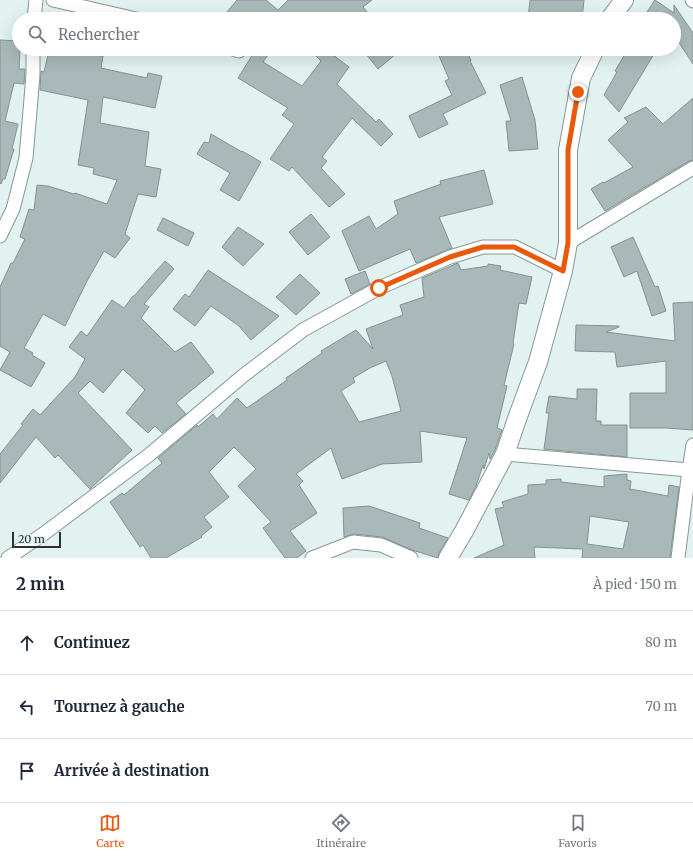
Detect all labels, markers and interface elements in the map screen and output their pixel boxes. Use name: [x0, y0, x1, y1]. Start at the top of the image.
search box: [12, 12, 681, 56]
icon: search: [26, 23, 48, 45]
text: Rechercher: [58, 25, 140, 44]
route end: [569, 83, 587, 101]
route start: [370, 279, 388, 297]
scale bar: [12, 530, 61, 549]
text: 20 m: [18, 532, 45, 546]
text: 2 min: [16, 573, 64, 595]
text: À pied · 150 m: [593, 576, 677, 593]
icon: ahead: [16, 632, 38, 654]
text: Continuez: [54, 633, 130, 652]
text: 80 m: [645, 634, 677, 651]
icon: left: [16, 696, 38, 718]
text: Tournez à gauche: [54, 697, 185, 716]
text: 70 m: [646, 698, 677, 715]
icon: arrive: [16, 760, 38, 782]
text: Arrivée à destination: [54, 761, 209, 780]
tab: Carte: [96, 812, 124, 850]
tab: Itinéraire: [317, 812, 366, 850]
tab: Favoris: [558, 812, 597, 850]

